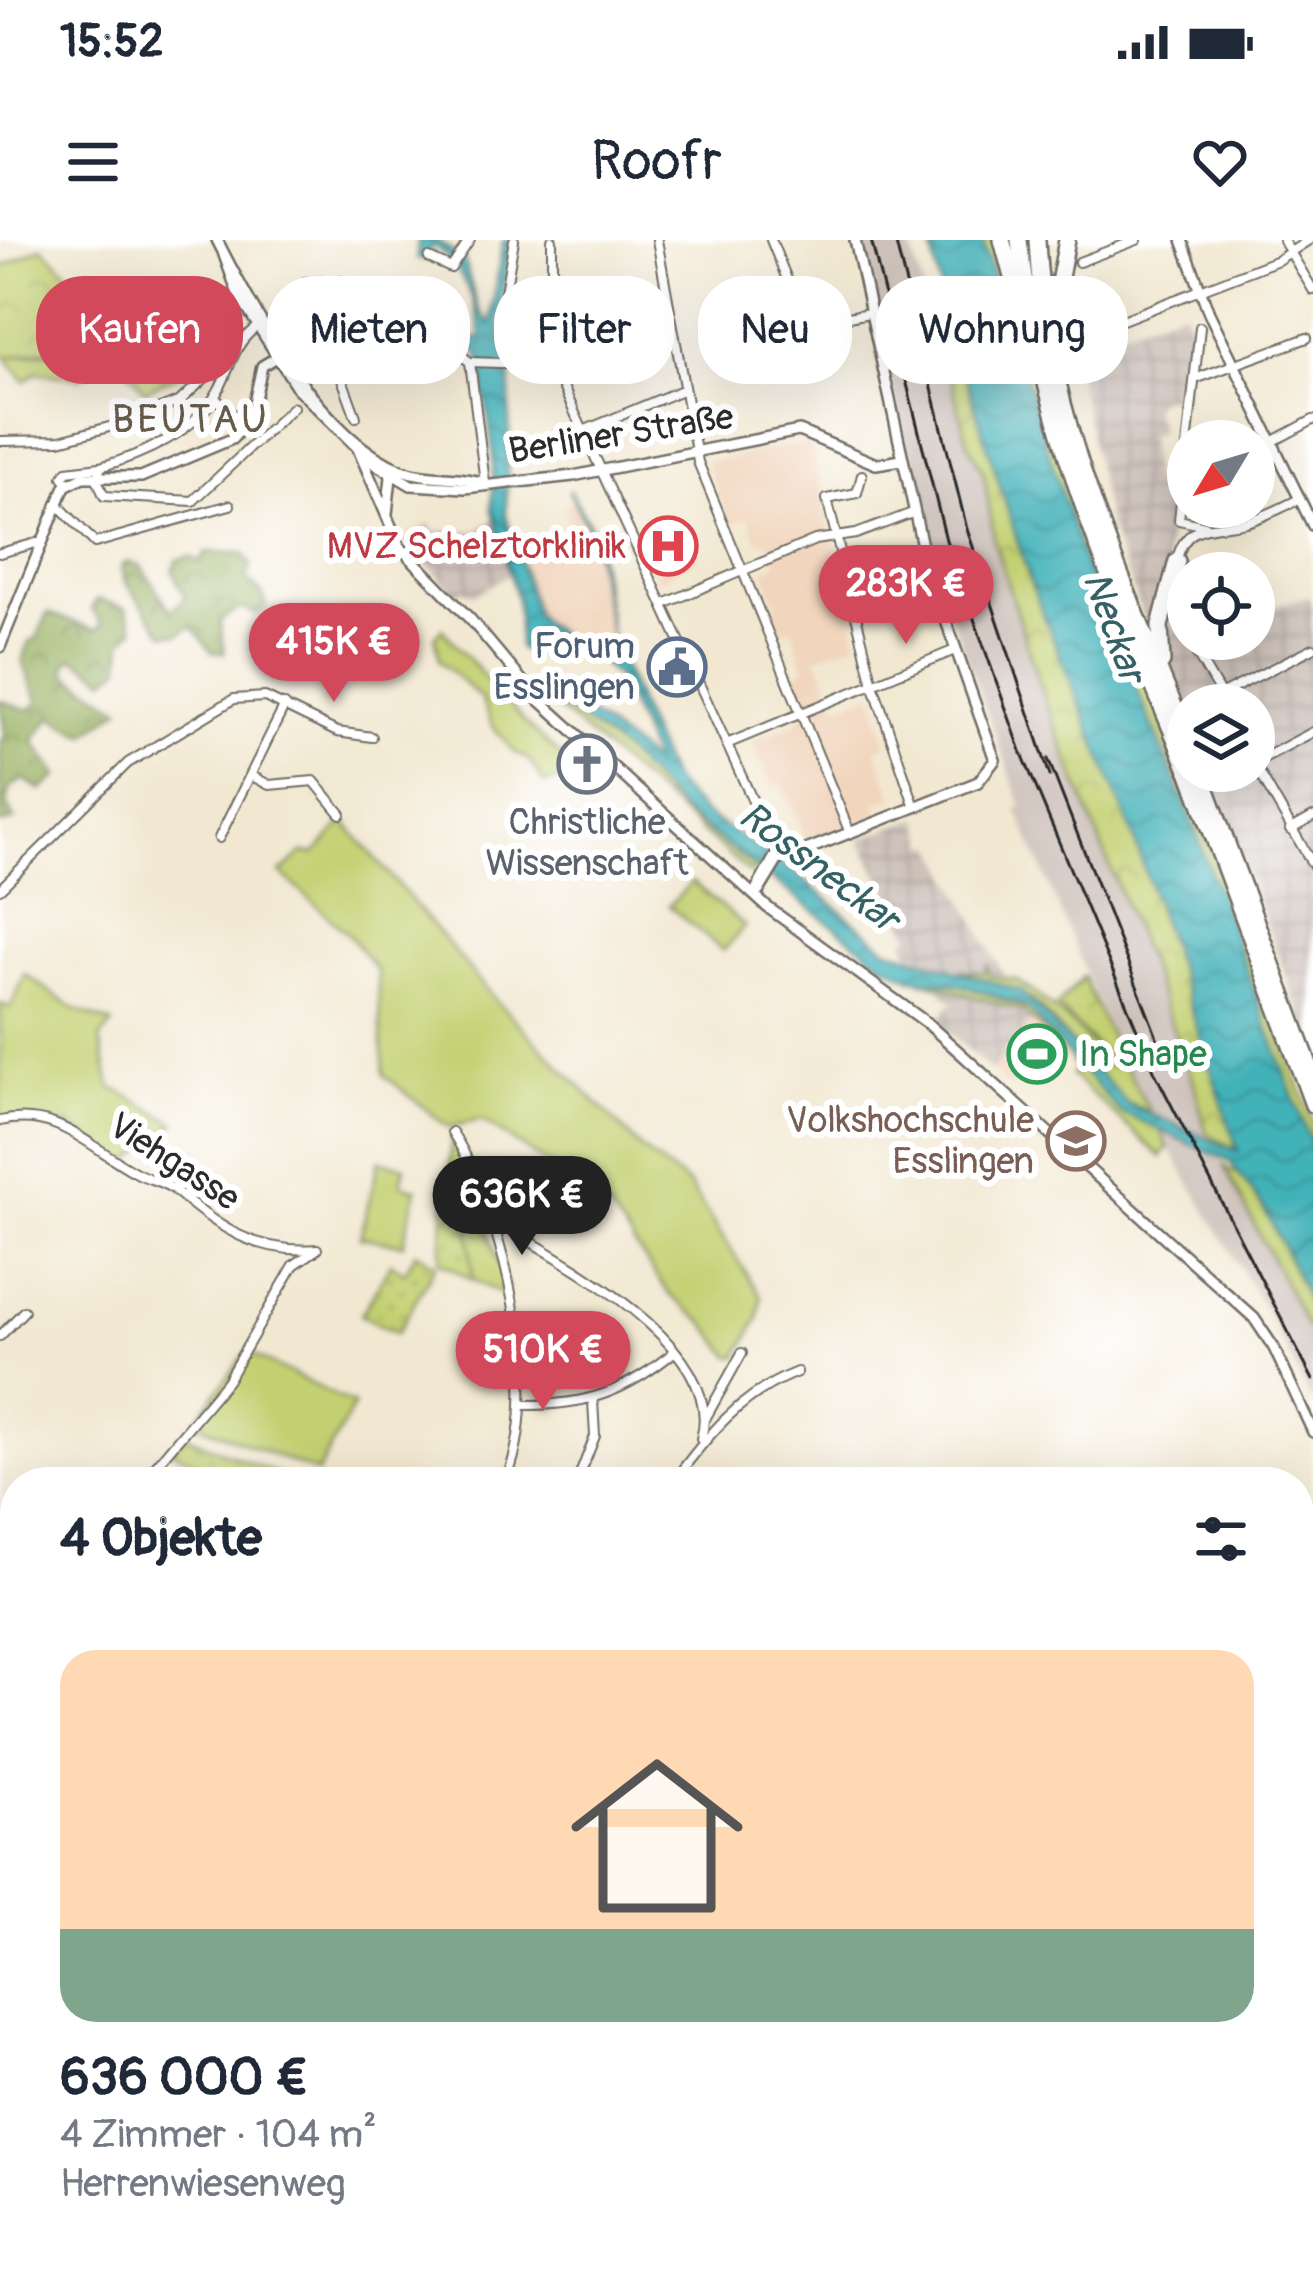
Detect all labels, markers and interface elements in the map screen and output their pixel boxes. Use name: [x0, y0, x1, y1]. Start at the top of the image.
text: 15:52: [60, 14, 164, 70]
text: Roofr: [591, 128, 722, 196]
icon: menu: [60, 129, 126, 195]
icon: heart: [1187, 129, 1253, 195]
chip: Kaufen: [36, 276, 243, 384]
chip: Mieten: [267, 276, 470, 384]
chip: Filter: [494, 276, 674, 384]
chip: Neu: [698, 276, 852, 384]
chip: Wohnung: [876, 276, 1128, 384]
street label: Berliner Straße: [505, 394, 737, 474]
district label: BEUTAU: [112, 395, 270, 444]
north arrow: [1167, 420, 1275, 528]
map controls: [1167, 420, 1275, 792]
hospital icon: MVZ Schelztorklinik: [637, 515, 699, 577]
place label: MVZ Schelztorklinik: [327, 524, 626, 569]
pin: 283K €: [808, 545, 1004, 647]
button: locate: [1167, 552, 1275, 660]
text: 283K €: [846, 559, 966, 608]
water label: Neckar: [1072, 565, 1158, 694]
pin: 415K €: [236, 603, 432, 705]
text: 415K €: [276, 617, 392, 666]
place label: Forum Esslingen: [494, 624, 635, 710]
public building icon: Forum Esslingen: [646, 636, 708, 698]
button: layers: [1167, 684, 1275, 792]
church icon: Christliche Wissenschaft: [556, 733, 618, 795]
water label: Rossneckar: [729, 791, 913, 946]
place label: Christliche Wissenschaft: [485, 800, 689, 886]
sports icon: In Shape: [1006, 1023, 1068, 1085]
place label: In Shape: [1079, 1032, 1207, 1077]
place label: Volkshochschule Esslingen: [786, 1098, 1034, 1184]
street label: Viehgasse: [100, 1103, 248, 1221]
school or university icon: Volkshochschule Esslingen: [1045, 1110, 1107, 1172]
pin: 636K €: [424, 1156, 620, 1258]
text: 636K €: [460, 1170, 584, 1219]
pin: 510K €: [445, 1311, 641, 1413]
text: 510K €: [483, 1325, 603, 1374]
icon: filters: [1188, 1506, 1254, 1572]
text: 4 Objekte: [60, 1507, 262, 1571]
icon: home: [549, 1728, 765, 1944]
text: 636 000 €: [60, 2046, 308, 2110]
text: 4 Zimmer · 104 m²: [60, 2110, 377, 2159]
text: Herrenwiesenweg: [60, 2159, 346, 2208]

